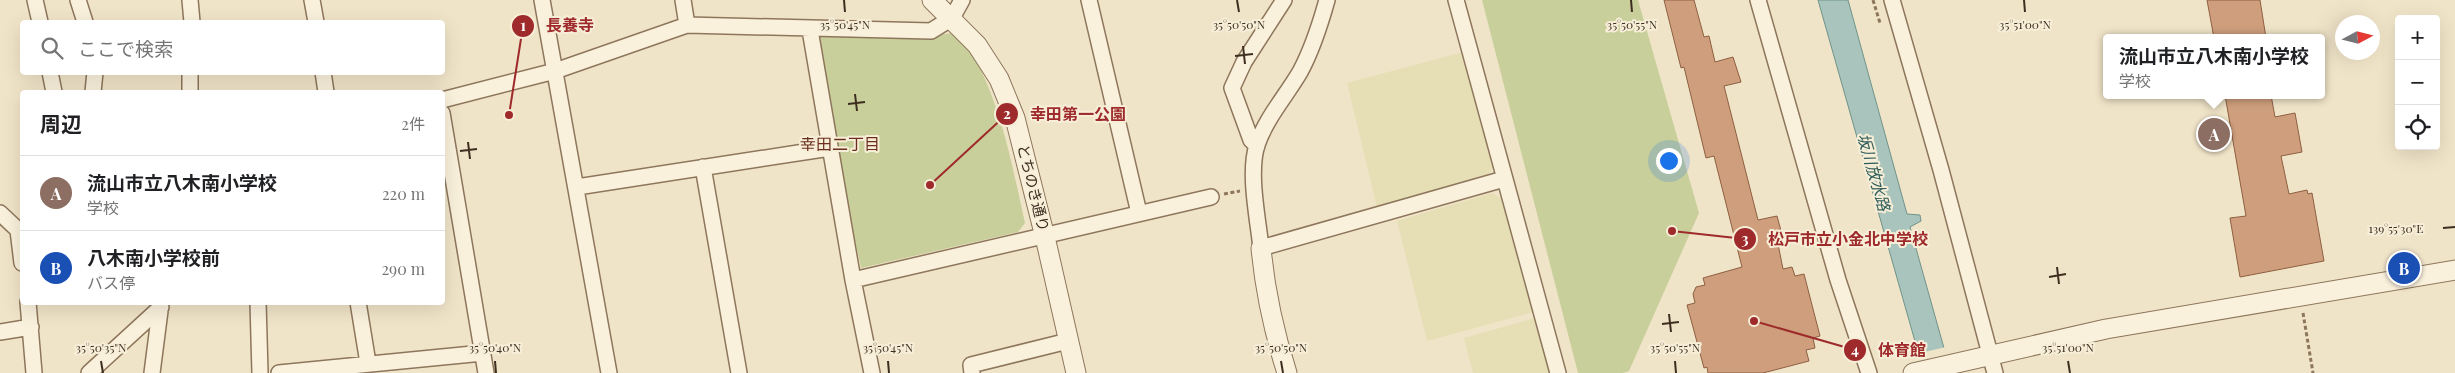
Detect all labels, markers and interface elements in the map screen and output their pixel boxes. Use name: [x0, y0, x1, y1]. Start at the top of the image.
callout: 長養寺: [511, 10, 604, 41]
text: 長養寺: [546, 14, 594, 35]
text: 1: [520, 15, 526, 35]
north arrow: [2335, 15, 2380, 60]
map controls: [2395, 15, 2440, 150]
button: +: [2395, 15, 2440, 60]
text: 35°50'45"N: [820, 16, 871, 32]
text: 35°50'50"N: [1213, 16, 1266, 32]
text: 35°50'55"N: [1607, 16, 1658, 32]
text: 35°51'00"N: [1999, 16, 2051, 32]
search box: [20, 20, 445, 75]
icon: search: [38, 34, 66, 62]
popup: [2103, 34, 2325, 99]
text: ここで検索: [78, 35, 173, 61]
text: 流山市立八木南小学校: [2119, 42, 2309, 68]
button: −: [2395, 60, 2440, 105]
text: 学校: [2119, 70, 2151, 91]
callout: 幸田第一公園: [995, 99, 1136, 130]
text: 2: [1003, 103, 1011, 123]
text: 幸田第一公園: [1030, 103, 1126, 124]
button: locate: [2395, 105, 2440, 150]
text: 周辺: [40, 109, 82, 137]
text: 2件: [401, 113, 425, 134]
pin: A: [2198, 115, 2230, 153]
water label: 坂川放水路: [1853, 131, 1896, 215]
district label: 幸田二丁目: [800, 133, 880, 154]
street label: とちのき通り: [1013, 142, 1055, 234]
your location: [1656, 148, 1682, 174]
text: 流山市立八木南小学校: [87, 169, 277, 195]
text: A: [51, 183, 61, 204]
text: 220 m: [382, 183, 425, 204]
text: 学校: [87, 197, 119, 218]
text: 139°55'30"E: [2369, 220, 2423, 236]
callout: 松戸市立小金北中学校: [1733, 223, 1938, 254]
text: 3: [1741, 228, 1749, 248]
text: 松戸市立小金北中学校: [1768, 228, 1928, 249]
text: 八木南小学校前: [87, 244, 220, 270]
pin: B: [2388, 249, 2420, 287]
text: B: [51, 258, 61, 279]
text: 290 m: [381, 258, 425, 279]
text: バス停: [87, 272, 135, 293]
callout: 体育館: [1843, 335, 1936, 366]
text: 35°50'35"N: [76, 339, 127, 355]
text: 35°50'40"N: [469, 339, 522, 355]
text: 35°50'45"N: [863, 339, 914, 355]
text: 35°50'50"N: [1255, 339, 1308, 355]
text: 35°50'55"N: [1650, 339, 1701, 355]
text: 4: [1851, 339, 1859, 359]
text: 体育館: [1878, 339, 1926, 360]
text: 35°51'00"N: [2042, 339, 2094, 355]

